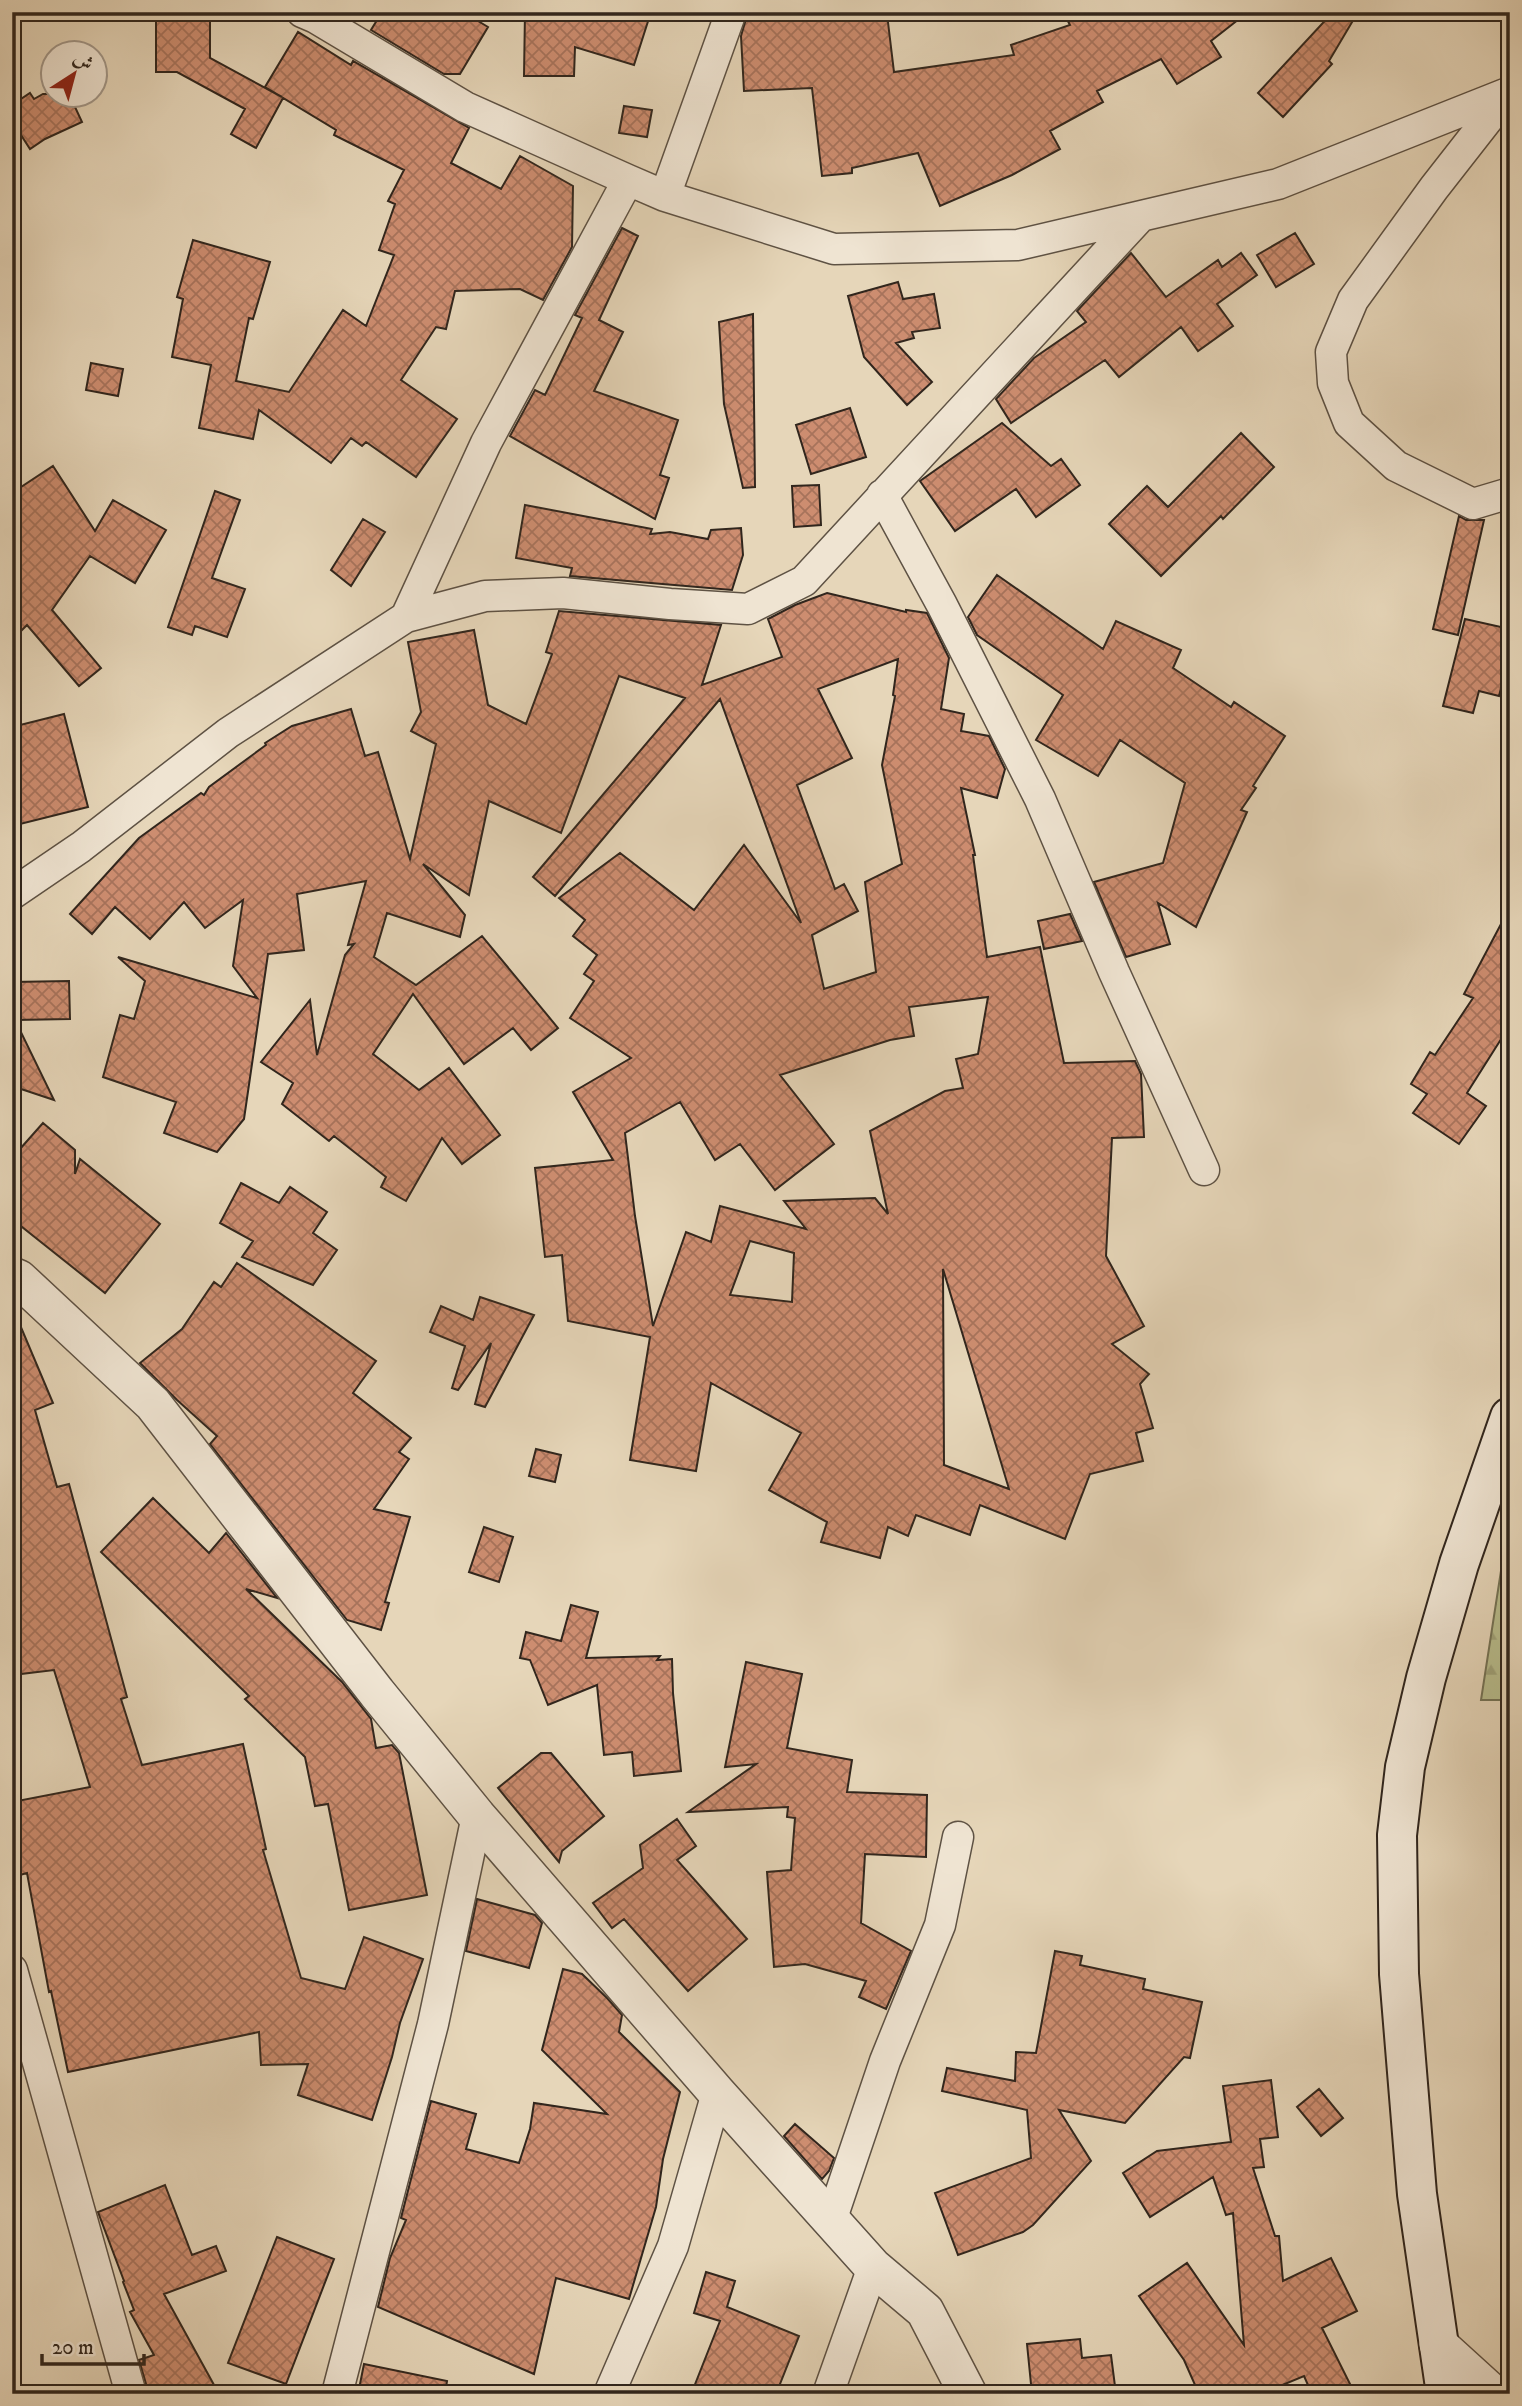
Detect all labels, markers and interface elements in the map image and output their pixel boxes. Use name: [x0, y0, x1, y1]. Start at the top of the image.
north arrow: [38, 38, 108, 108]
text: ش: [69, 47, 97, 76]
scale bar: [42, 2322, 144, 2366]
text: 20 m: [52, 2335, 94, 2361]

